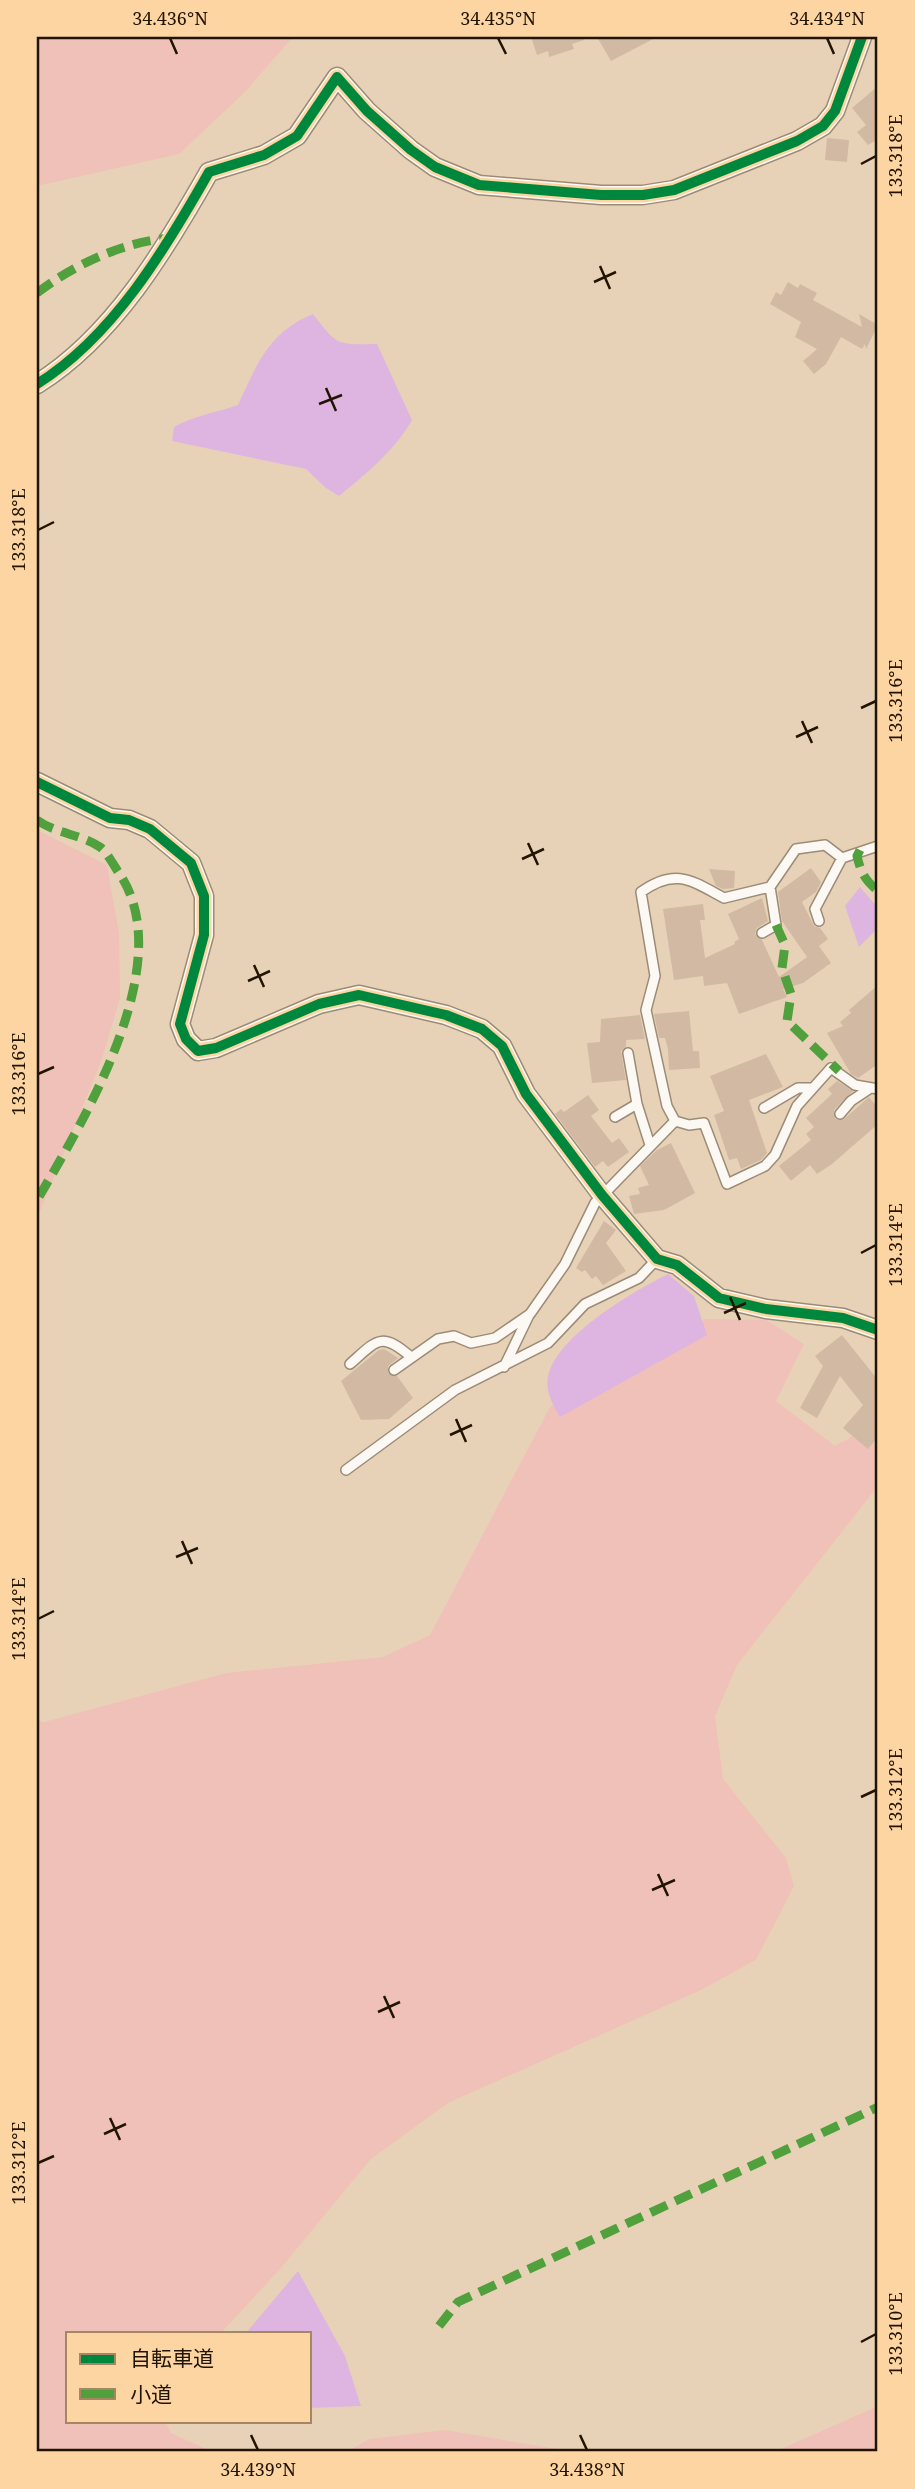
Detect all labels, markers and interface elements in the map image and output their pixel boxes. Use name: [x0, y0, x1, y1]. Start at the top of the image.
text: 34.436°N: [132, 6, 208, 30]
text: 34.435°N: [460, 6, 536, 30]
text: 34.434°N: [789, 6, 865, 30]
text: 133.318°E: [883, 114, 907, 198]
text: 133.318°E: [6, 488, 30, 572]
text: 133.316°E: [883, 659, 907, 743]
text: 133.316°E: [6, 1032, 30, 1116]
text: 133.314°E: [883, 1203, 907, 1287]
text: 133.314°E: [6, 1577, 30, 1661]
text: 133.312°E: [883, 1748, 907, 1832]
text: 133.312°E: [6, 2121, 30, 2205]
text: 133.310°E: [883, 2292, 907, 2376]
legend: [66, 2332, 312, 2422]
text: 自転車道: [130, 2344, 214, 2372]
text: 小道: [130, 2380, 172, 2408]
text: 34.439°N: [220, 2457, 296, 2481]
text: 34.438°N: [549, 2457, 625, 2481]

